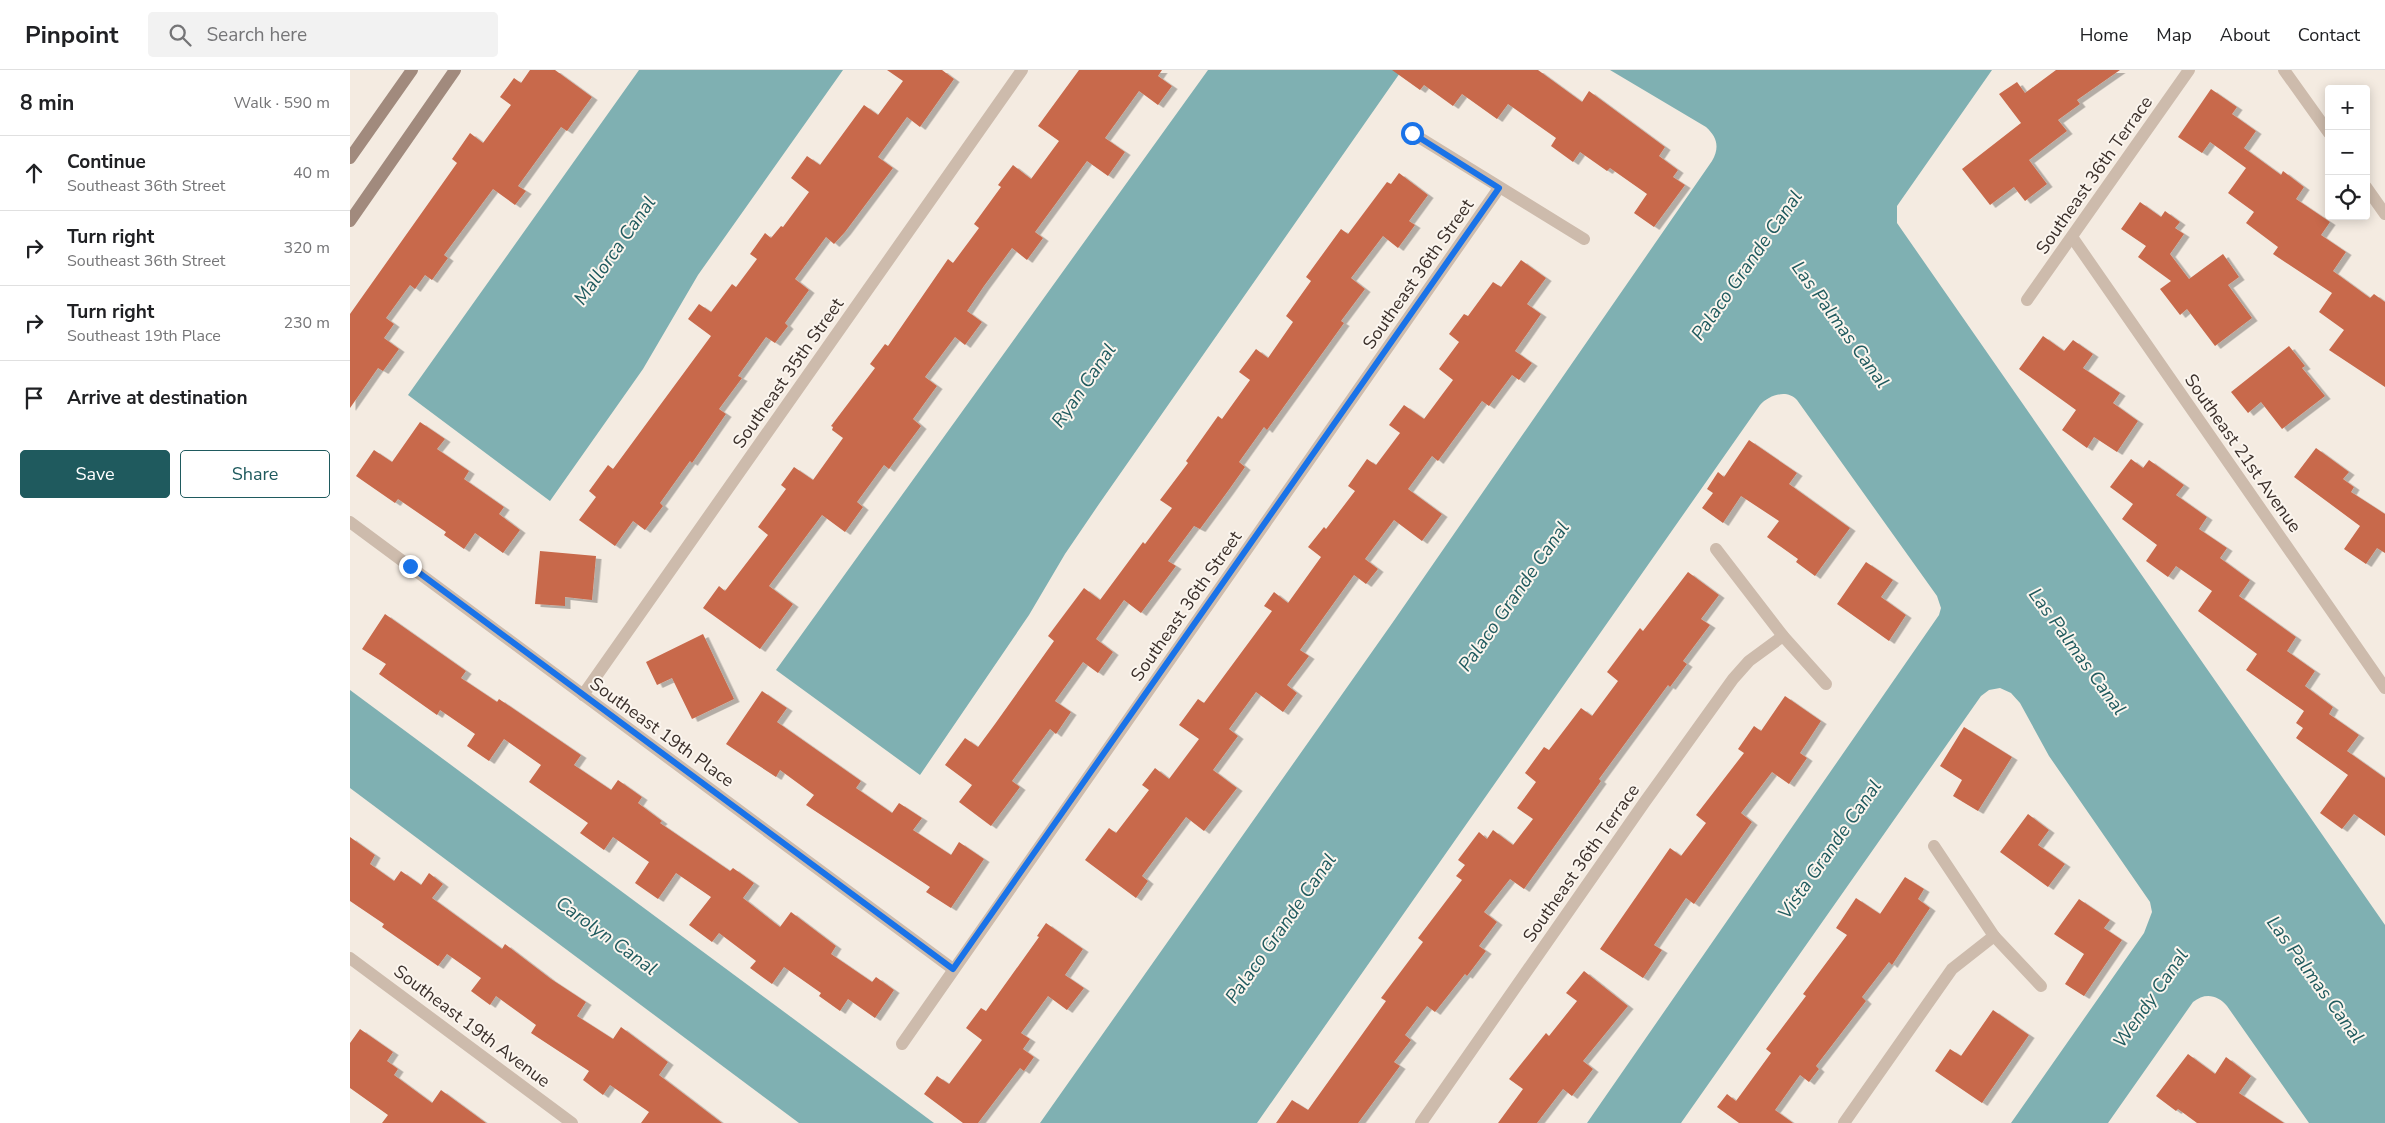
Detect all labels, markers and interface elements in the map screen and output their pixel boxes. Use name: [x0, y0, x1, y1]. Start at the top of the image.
search box: [148, 12, 498, 57]
text: Pinpoint: [25, 19, 118, 51]
icon: search: [166, 21, 194, 49]
text: Search here: [206, 22, 307, 48]
text: Home: [2080, 23, 2128, 47]
text: Map: [2156, 23, 2192, 47]
text: About: [2220, 23, 2270, 47]
text: Contact: [2298, 23, 2360, 47]
map controls: [2325, 85, 2370, 220]
button: +: [2325, 85, 2370, 130]
text: 8 min: [20, 89, 74, 117]
street label: Southeast 36th Terrace: [2030, 91, 2158, 259]
text: Walk · 590 m: [234, 92, 330, 114]
route start: [1401, 122, 1424, 145]
button: −: [2325, 130, 2370, 175]
text: Continue: [67, 149, 146, 175]
icon: ahead: [20, 159, 48, 187]
text: 40 m: [293, 162, 330, 184]
text: Southeast 36th Street: [67, 175, 225, 197]
button: locate: [2325, 175, 2370, 220]
water label: Palaco Grande Canal: [1685, 185, 1808, 346]
water label: Mallorca Canal: [568, 191, 662, 310]
street label: Southeast 36th Street: [1357, 194, 1479, 354]
text: Turn right: [67, 224, 154, 250]
icon: right: [20, 234, 48, 262]
text: 320 m: [283, 237, 330, 259]
text: Southeast 36th Street: [67, 250, 225, 272]
water label: Las Palmas Canal: [1785, 256, 1895, 393]
street label: Southeast 35th Street: [727, 293, 849, 453]
text: Turn right: [67, 299, 154, 325]
icon: right: [20, 309, 48, 337]
text: 230 m: [283, 312, 330, 334]
text: Southeast 19th Place: [67, 325, 221, 347]
water label: Ryan Canal: [1045, 338, 1122, 433]
street label: Southeast 21st Avenue: [2179, 369, 2307, 537]
icon: arrive: [20, 384, 48, 412]
text: Arrive at destination: [67, 385, 248, 411]
button: Save: [20, 450, 170, 498]
button: Share: [180, 450, 330, 498]
water label: Palaco Grande Canal: [1452, 516, 1575, 677]
street label: Southeast 36th Street: [1125, 526, 1247, 686]
route end: [399, 555, 422, 578]
water label: Las Palmas Canal: [2022, 583, 2132, 720]
street label: Southeast 19th Place: [585, 671, 739, 793]
water label: Vista Grande Canal: [1772, 775, 1888, 924]
street label: Southeast 36th Terrace: [1517, 779, 1645, 947]
water label: Palaco Grande Canal: [1219, 848, 1342, 1009]
water label: Carolyn Canal: [550, 890, 662, 981]
water label: Las Palmas Canal: [2260, 911, 2370, 1048]
water label: Wendy Canal: [2107, 944, 2195, 1053]
street label: Southeast 19th Avenue: [389, 959, 555, 1093]

